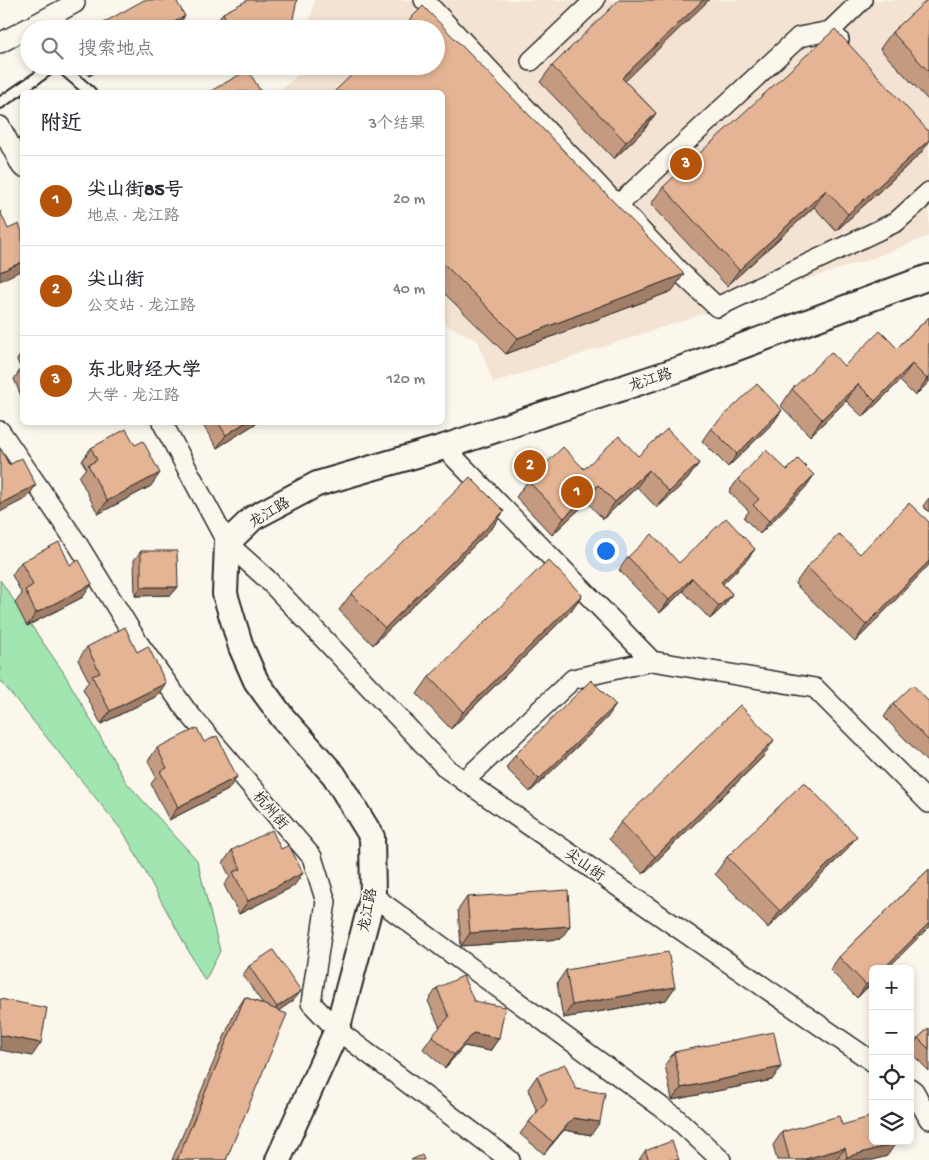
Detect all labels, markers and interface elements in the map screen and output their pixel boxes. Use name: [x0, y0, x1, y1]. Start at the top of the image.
search box: [20, 20, 445, 75]
icon: search: [38, 34, 66, 62]
text: 搜索地点: [78, 39, 154, 62]
text: 附近: [40, 113, 82, 138]
text: 3个结果: [369, 116, 425, 135]
pin: 3: [670, 145, 702, 183]
text: 尖山街85号: [87, 180, 183, 203]
text: 1: [53, 191, 59, 210]
text: 20 m: [393, 191, 425, 210]
text: 地点 · 龙江路: [87, 208, 180, 227]
text: 尖山街: [87, 270, 144, 293]
text: 2: [52, 281, 60, 300]
text: 40 m: [393, 281, 425, 300]
text: 公交站 · 龙江路: [87, 298, 196, 317]
text: 东北财经大学: [87, 360, 201, 383]
street label: 龙江路: [626, 365, 675, 396]
text: 3: [52, 371, 60, 390]
text: 120 m: [386, 371, 425, 390]
text: 大学 · 龙江路: [87, 388, 180, 407]
pin: 2: [514, 447, 546, 485]
pin: 1: [561, 473, 593, 511]
street label: 龙江路: [246, 494, 294, 533]
your location: [593, 538, 619, 564]
street label: 杭州街: [248, 788, 292, 834]
street label: 尖山街: [560, 845, 607, 886]
street label: 龙江路: [356, 887, 382, 934]
map controls: [869, 965, 914, 1145]
button: +: [869, 965, 914, 1010]
button: −: [869, 1010, 914, 1055]
button: locate: [869, 1055, 914, 1100]
button: layers: [869, 1100, 914, 1145]

